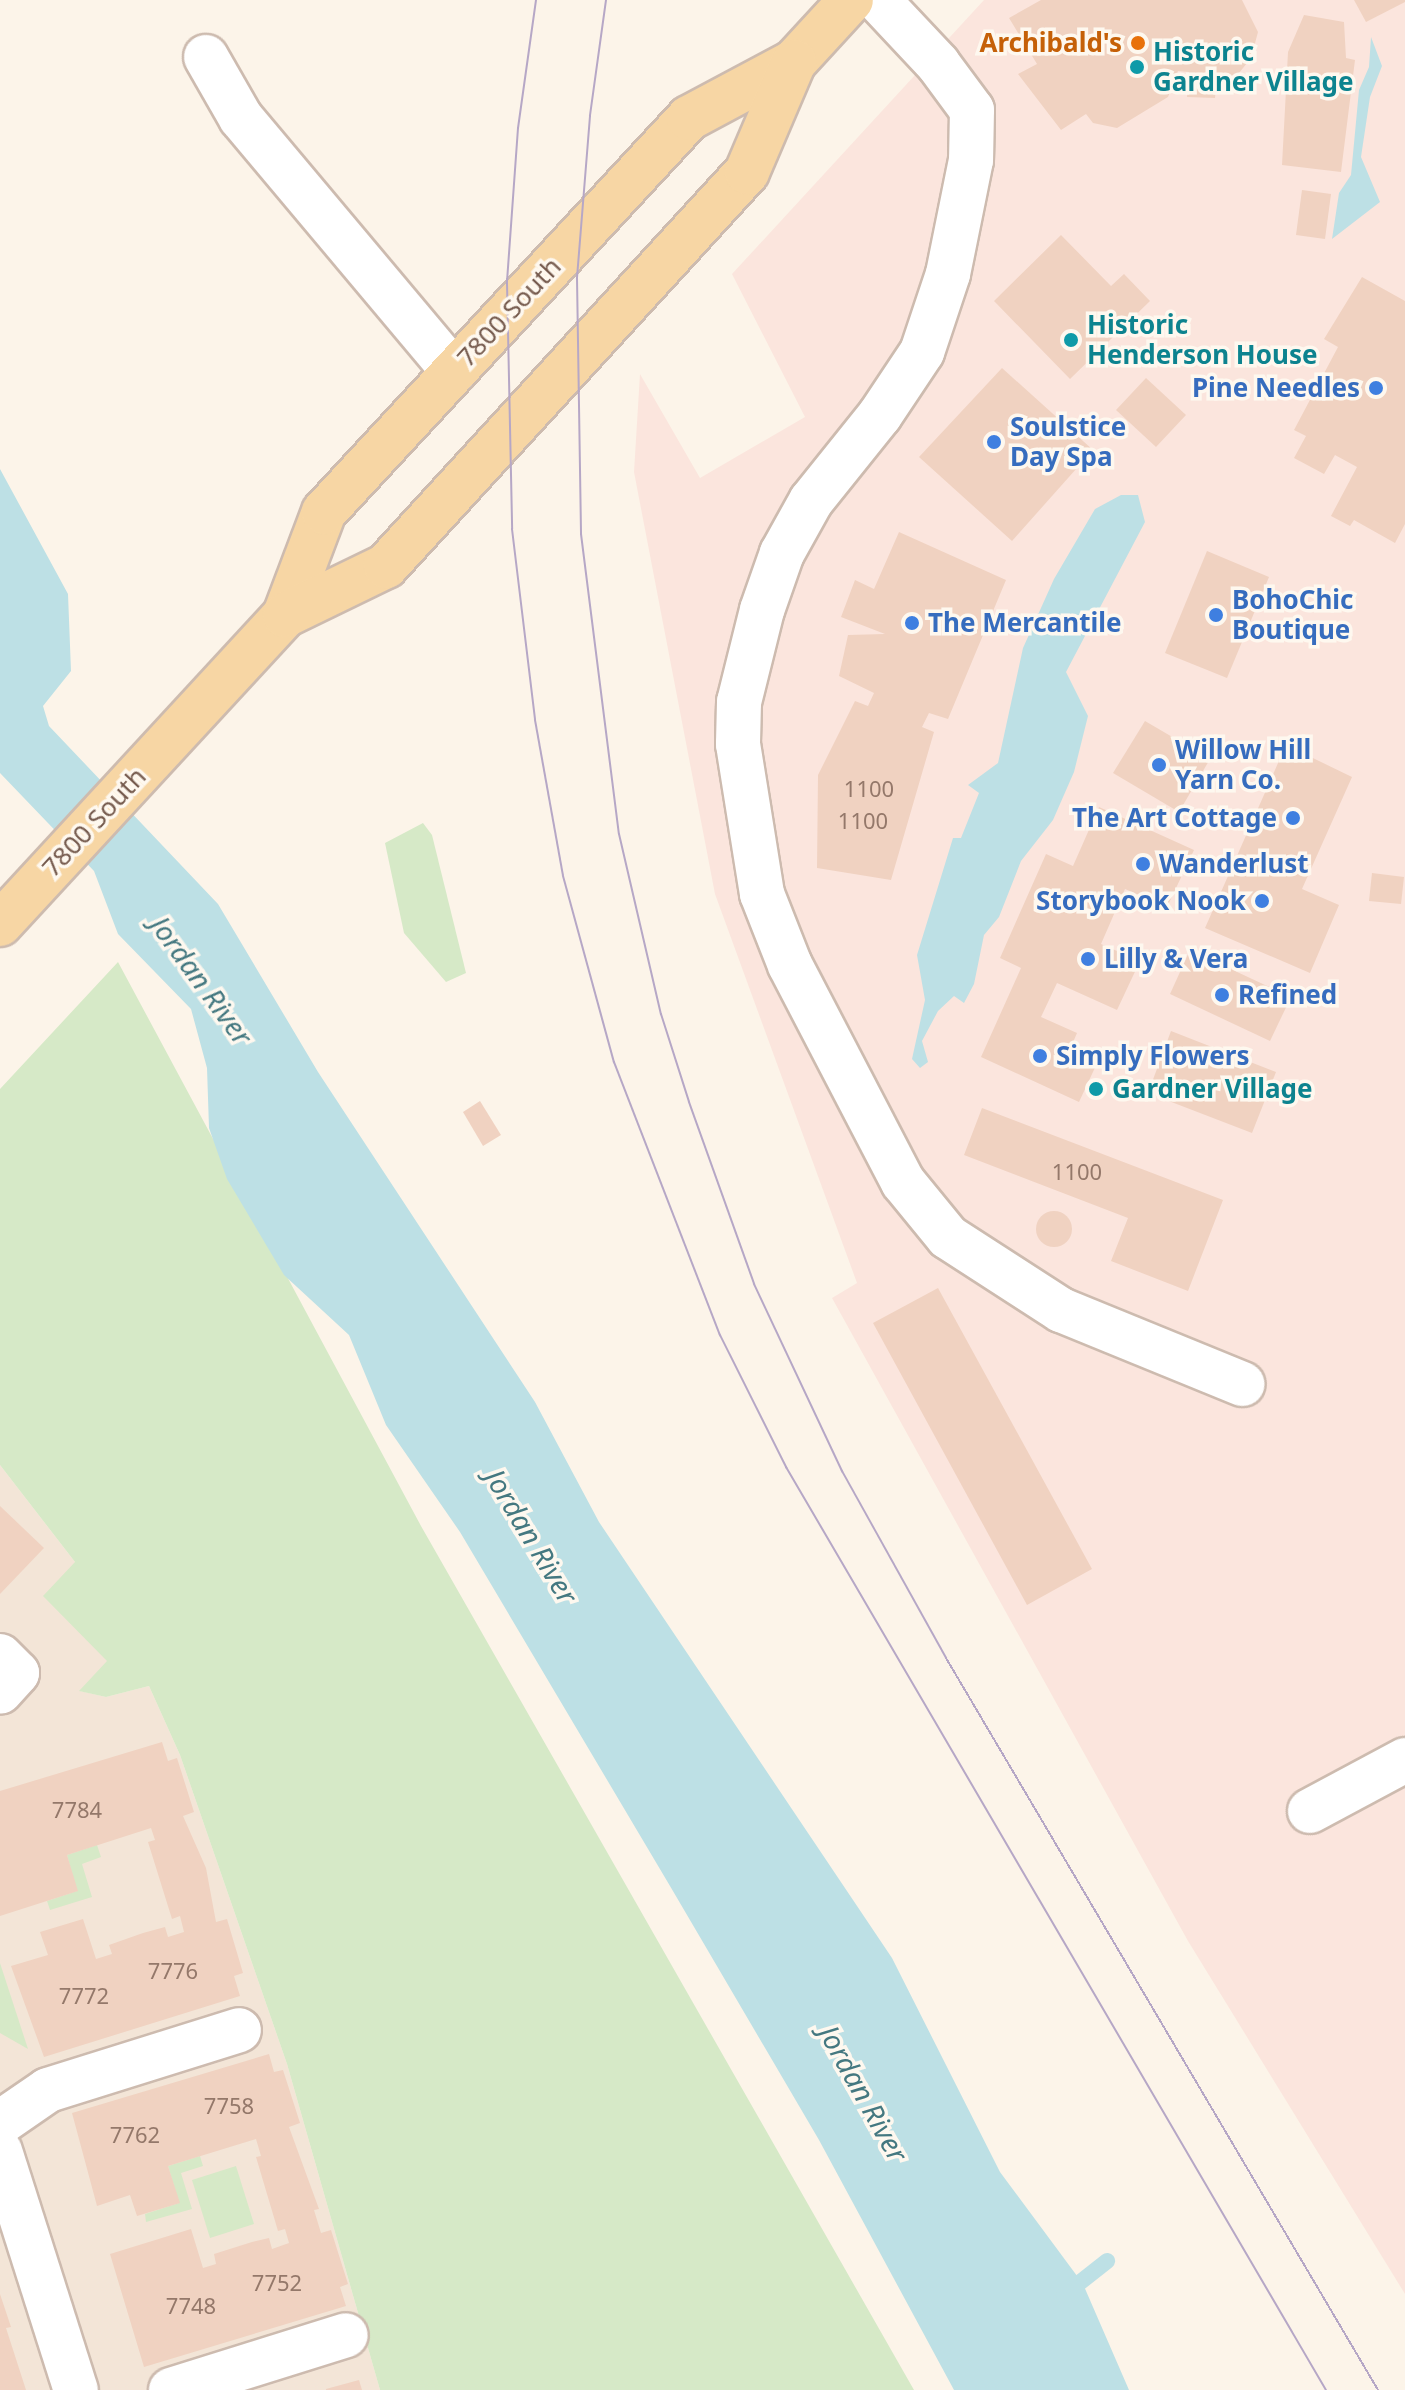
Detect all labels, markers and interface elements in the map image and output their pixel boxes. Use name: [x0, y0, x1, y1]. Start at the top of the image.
place label: Archibald's: [979, 27, 1122, 59]
marker: Archibald's: [1129, 34, 1147, 52]
place label: Historic Gardner Village: [1153, 36, 1353, 98]
marker: Historic Gardner Village: [1128, 58, 1146, 76]
street label: 7800 South: [451, 251, 567, 373]
place label: Historic Henderson House: [1087, 309, 1317, 370]
marker: Historic Henderson House: [1062, 331, 1080, 349]
place label: Pine Needles: [1192, 372, 1360, 404]
marker: Pine Needles: [1367, 379, 1385, 397]
place label: Soulstice Day Spa: [1010, 411, 1126, 472]
marker: Soulstice Day Spa: [985, 433, 1003, 451]
place label: BohoChic Boutique: [1232, 584, 1353, 646]
marker: BohoChic Boutique: [1207, 606, 1225, 624]
place label: The Mercantile: [928, 607, 1122, 639]
marker: The Mercantile: [903, 614, 921, 632]
place label: Willow Hill Yarn Co.: [1175, 734, 1311, 796]
marker: Willow Hill Yarn Co.: [1150, 756, 1168, 774]
street label: 7800 South: [36, 761, 152, 883]
house number: 1100: [844, 776, 894, 802]
place label: The Art Cottage: [1072, 802, 1277, 834]
house number: 1100: [838, 808, 888, 834]
marker: The Art Cottage: [1284, 809, 1302, 827]
place label: Wanderlust: [1159, 848, 1309, 880]
marker: Wanderlust: [1134, 855, 1152, 873]
place label: Storybook Nook: [1036, 885, 1246, 917]
marker: Storybook Nook: [1253, 892, 1271, 910]
water label: Jordan River: [144, 909, 260, 1051]
place label: Lilly & Vera: [1104, 943, 1248, 975]
marker: Lilly & Vera: [1079, 950, 1097, 968]
place label: Refined: [1238, 979, 1337, 1011]
marker: Refined: [1213, 986, 1231, 1004]
place label: Simply Flowers: [1056, 1040, 1249, 1072]
marker: Simply Flowers: [1031, 1047, 1049, 1065]
place label: Gardner Village: [1112, 1073, 1312, 1105]
marker: Gardner Village: [1087, 1080, 1105, 1098]
house number: 1100: [1052, 1159, 1102, 1185]
water label: Jordan River: [479, 1463, 585, 1609]
house number: 7784: [52, 1797, 102, 1823]
house number: 7776: [148, 1958, 198, 1984]
house number: 7772: [59, 1983, 109, 2009]
water label: Jordan River: [813, 2019, 915, 2167]
house number: 7758: [204, 2093, 254, 2119]
house number: 7762: [110, 2122, 160, 2148]
house number: 7752: [252, 2270, 302, 2296]
house number: 7748: [166, 2293, 216, 2319]

